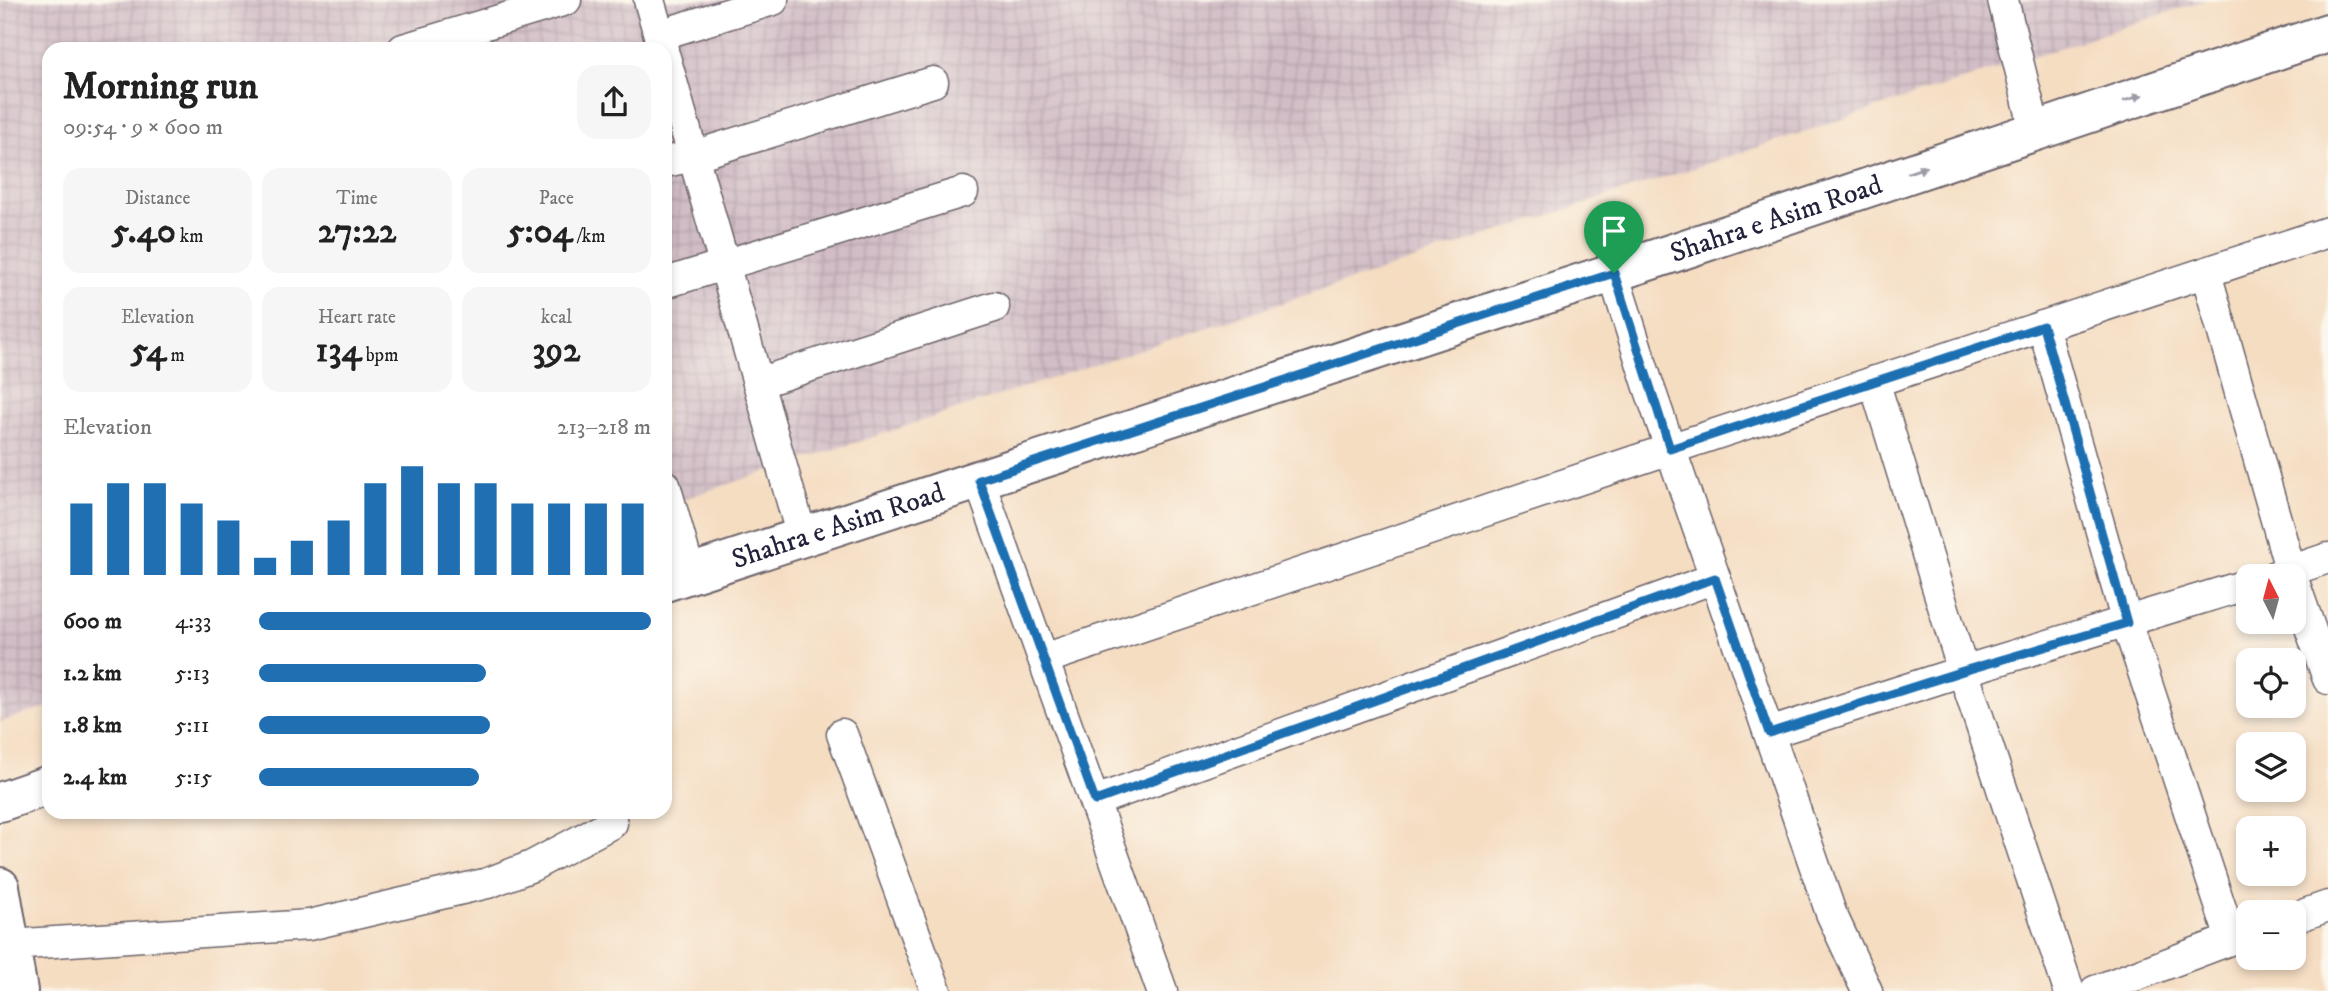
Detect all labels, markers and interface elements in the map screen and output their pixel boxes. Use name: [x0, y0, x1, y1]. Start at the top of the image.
text: Morning run: [63, 63, 258, 111]
button: share: [577, 65, 651, 139]
one-way arrow: [2122, 92, 2143, 103]
text: 09:54 · 9 × 600 m: [63, 113, 223, 142]
one-way arrow: [1906, 164, 1927, 175]
street label: Shahra e Asim Road: [1665, 167, 1887, 270]
text: Distance: [125, 187, 190, 210]
text: Time: [336, 187, 378, 210]
text: Pace: [539, 187, 574, 210]
pin: [1584, 201, 1644, 273]
text: 5.40: [112, 210, 176, 254]
text: 27:22: [318, 210, 396, 254]
text: 5:04: [507, 210, 573, 254]
icon: arrive: [1595, 212, 1633, 250]
text: km: [176, 225, 204, 248]
text: /km: [573, 225, 605, 248]
text: Elevation: [121, 306, 194, 329]
text: Heart rate: [318, 306, 396, 329]
text: kcal: [541, 306, 572, 329]
text: 54: [131, 329, 166, 373]
text: 134: [316, 329, 362, 373]
text: 392: [532, 329, 580, 373]
text: m: [166, 344, 185, 367]
text: bpm: [362, 344, 398, 367]
text: Elevation: [63, 413, 152, 442]
text: 213–218 m: [557, 413, 651, 442]
street label: Shahra e Asim Road: [727, 475, 949, 577]
north arrow: [2236, 564, 2306, 634]
map controls: [2236, 564, 2306, 970]
text: 600 m: [63, 607, 122, 636]
text: 4:33: [175, 607, 211, 636]
button: locate: [2236, 648, 2306, 718]
text: 1.2 km: [63, 659, 122, 688]
text: 5:13: [175, 659, 209, 688]
text: 1.8 km: [63, 711, 122, 740]
text: 5:11: [175, 711, 209, 740]
button: layers: [2236, 732, 2306, 802]
text: 2.4 km: [63, 763, 127, 792]
text: 5:15: [175, 763, 212, 792]
button: +: [2236, 816, 2306, 886]
button: −: [2236, 900, 2306, 970]

